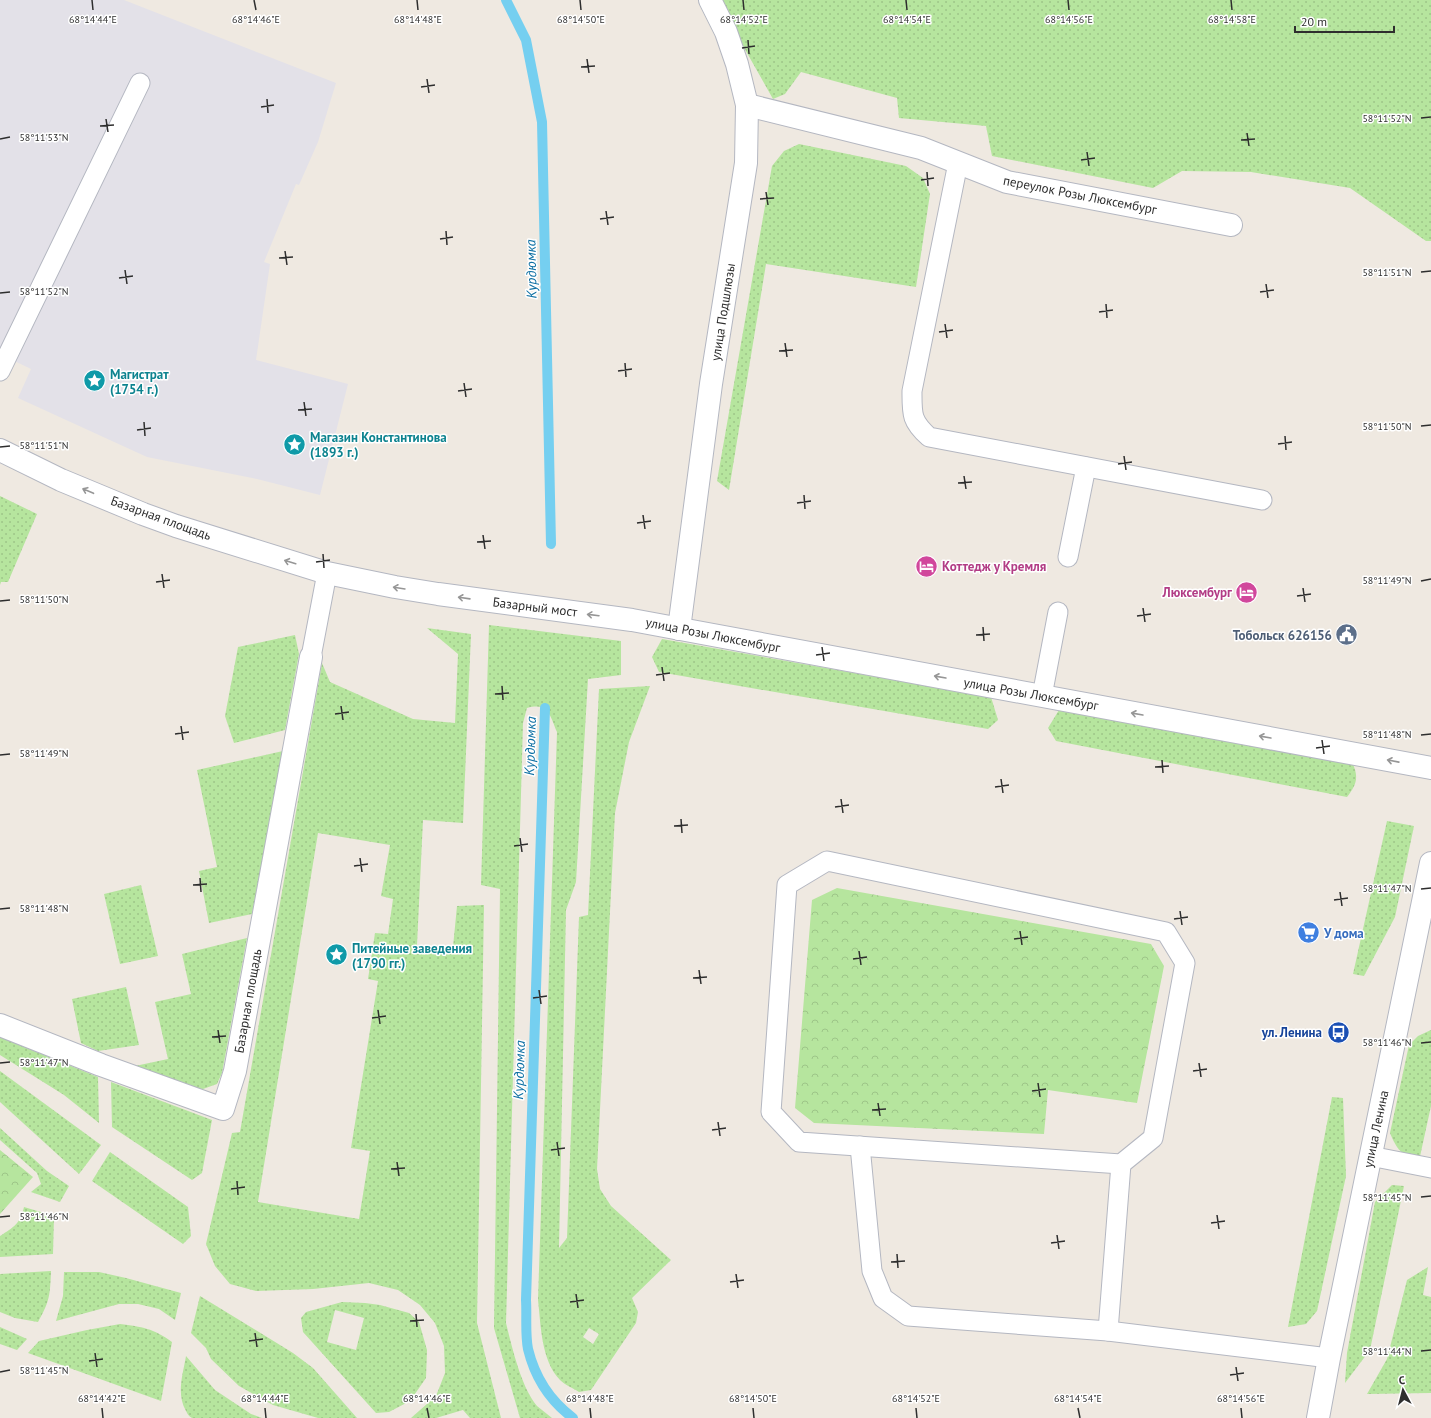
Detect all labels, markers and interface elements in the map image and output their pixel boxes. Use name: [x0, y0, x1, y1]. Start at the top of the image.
scale bar: [1295, 8, 1394, 34]
text: 68°14'44"E: [69, 13, 117, 26]
text: 68°14'46"E: [232, 13, 280, 26]
text: 68°14'48"E: [394, 13, 442, 26]
text: 68°14'50"E: [557, 13, 605, 26]
text: 68°14'52"E: [720, 13, 768, 26]
text: 68°14'54"E: [883, 13, 931, 26]
text: 68°14'56"E: [1045, 13, 1093, 26]
text: 68°14'58"E: [1208, 13, 1256, 26]
text: 20 m: [1301, 14, 1327, 29]
text: 58°11'52"N: [1362, 112, 1412, 125]
text: 58°11'53"N: [19, 131, 69, 144]
street label: переулок Розы Люксембург: [1002, 172, 1159, 218]
water label: Курдюмка: [521, 239, 541, 299]
street label: улица Подшлюзы: [707, 262, 739, 362]
text: 58°11'51"N: [1362, 266, 1412, 279]
text: 58°11'52"N: [19, 285, 69, 298]
place label: Магистрат (1754 г.): [110, 366, 169, 398]
place icon: Магистрат (1754 г.): [82, 368, 108, 394]
text: 58°11'50"N: [1362, 420, 1412, 433]
place label: Магазин Константинова (1893 г.): [310, 429, 447, 461]
place icon: Магазин Константинова (1893 г.): [281, 431, 307, 457]
text: 58°11'51"N: [19, 439, 69, 452]
one-way arrow: [82, 487, 94, 494]
street label: Базарная площадь: [108, 492, 214, 544]
hotel icon: Коттедж у Кремля: [913, 553, 939, 579]
one-way arrow: [284, 557, 296, 565]
place label: Коттедж у Кремля: [942, 558, 1046, 575]
text: 58°11'49"N: [1362, 574, 1412, 587]
hotel icon: Люксембург: [1234, 579, 1260, 605]
one-way arrow: [393, 584, 406, 592]
place label: Люксембург: [1162, 584, 1232, 601]
text: 58°11'50"N: [19, 593, 69, 606]
street label: Базарный мост: [492, 593, 579, 621]
one-way arrow: [458, 594, 471, 602]
one-way arrow: [587, 611, 600, 619]
street label: улица Розы Люксембург: [644, 614, 782, 656]
public building icon: Тобольск 626156: [1334, 622, 1360, 648]
place label: Тобольск 626156: [1233, 627, 1332, 644]
one-way arrow: [934, 673, 947, 681]
street label: улица Розы Люксембург: [962, 674, 1100, 714]
one-way arrow: [1131, 709, 1144, 717]
water label: Курдюмка: [520, 716, 540, 776]
text: 58°11'48"N: [1362, 728, 1412, 741]
one-way arrow: [1259, 733, 1272, 741]
text: 58°11'49"N: [19, 747, 69, 760]
one-way arrow: [1387, 757, 1400, 765]
text: 58°11'47"N: [1362, 882, 1412, 895]
text: 58°11'48"N: [19, 902, 69, 915]
supermarket icon: У дома: [1295, 920, 1321, 946]
place label: У дома: [1323, 925, 1364, 942]
place label: Питейные заведения (1790 гг.): [352, 940, 472, 972]
place icon: Питейные заведения (1790 гг.): [324, 942, 350, 968]
street label: Базарная площадь: [230, 947, 266, 1055]
bus stop icon: ул. Ленина: [1325, 1019, 1351, 1045]
place label: ул. Ленина: [1261, 1024, 1322, 1041]
text: 58°11'46"N: [1362, 1036, 1412, 1049]
water label: Курдюмка: [509, 1040, 529, 1100]
text: 58°11'47"N: [19, 1056, 69, 1069]
street label: улица Ленина: [1360, 1089, 1392, 1169]
text: 58°11'45"N: [1362, 1191, 1412, 1204]
text: 58°11'46"N: [19, 1210, 69, 1223]
text: 58°11'44"N: [1362, 1345, 1412, 1358]
text: 58°11'45"N: [19, 1364, 69, 1377]
north arrow: [1383, 1370, 1423, 1410]
text: С: [1398, 1373, 1406, 1387]
text: 68°14'42"E: [78, 1392, 126, 1405]
text: 68°14'44"E: [241, 1392, 289, 1405]
text: 68°14'46"E: [403, 1392, 451, 1405]
text: 68°14'48"E: [566, 1392, 614, 1405]
text: 68°14'50"E: [729, 1392, 777, 1405]
text: 68°14'52"E: [892, 1392, 940, 1405]
text: 68°14'54"E: [1054, 1392, 1102, 1405]
text: 68°14'56"E: [1217, 1392, 1265, 1405]

